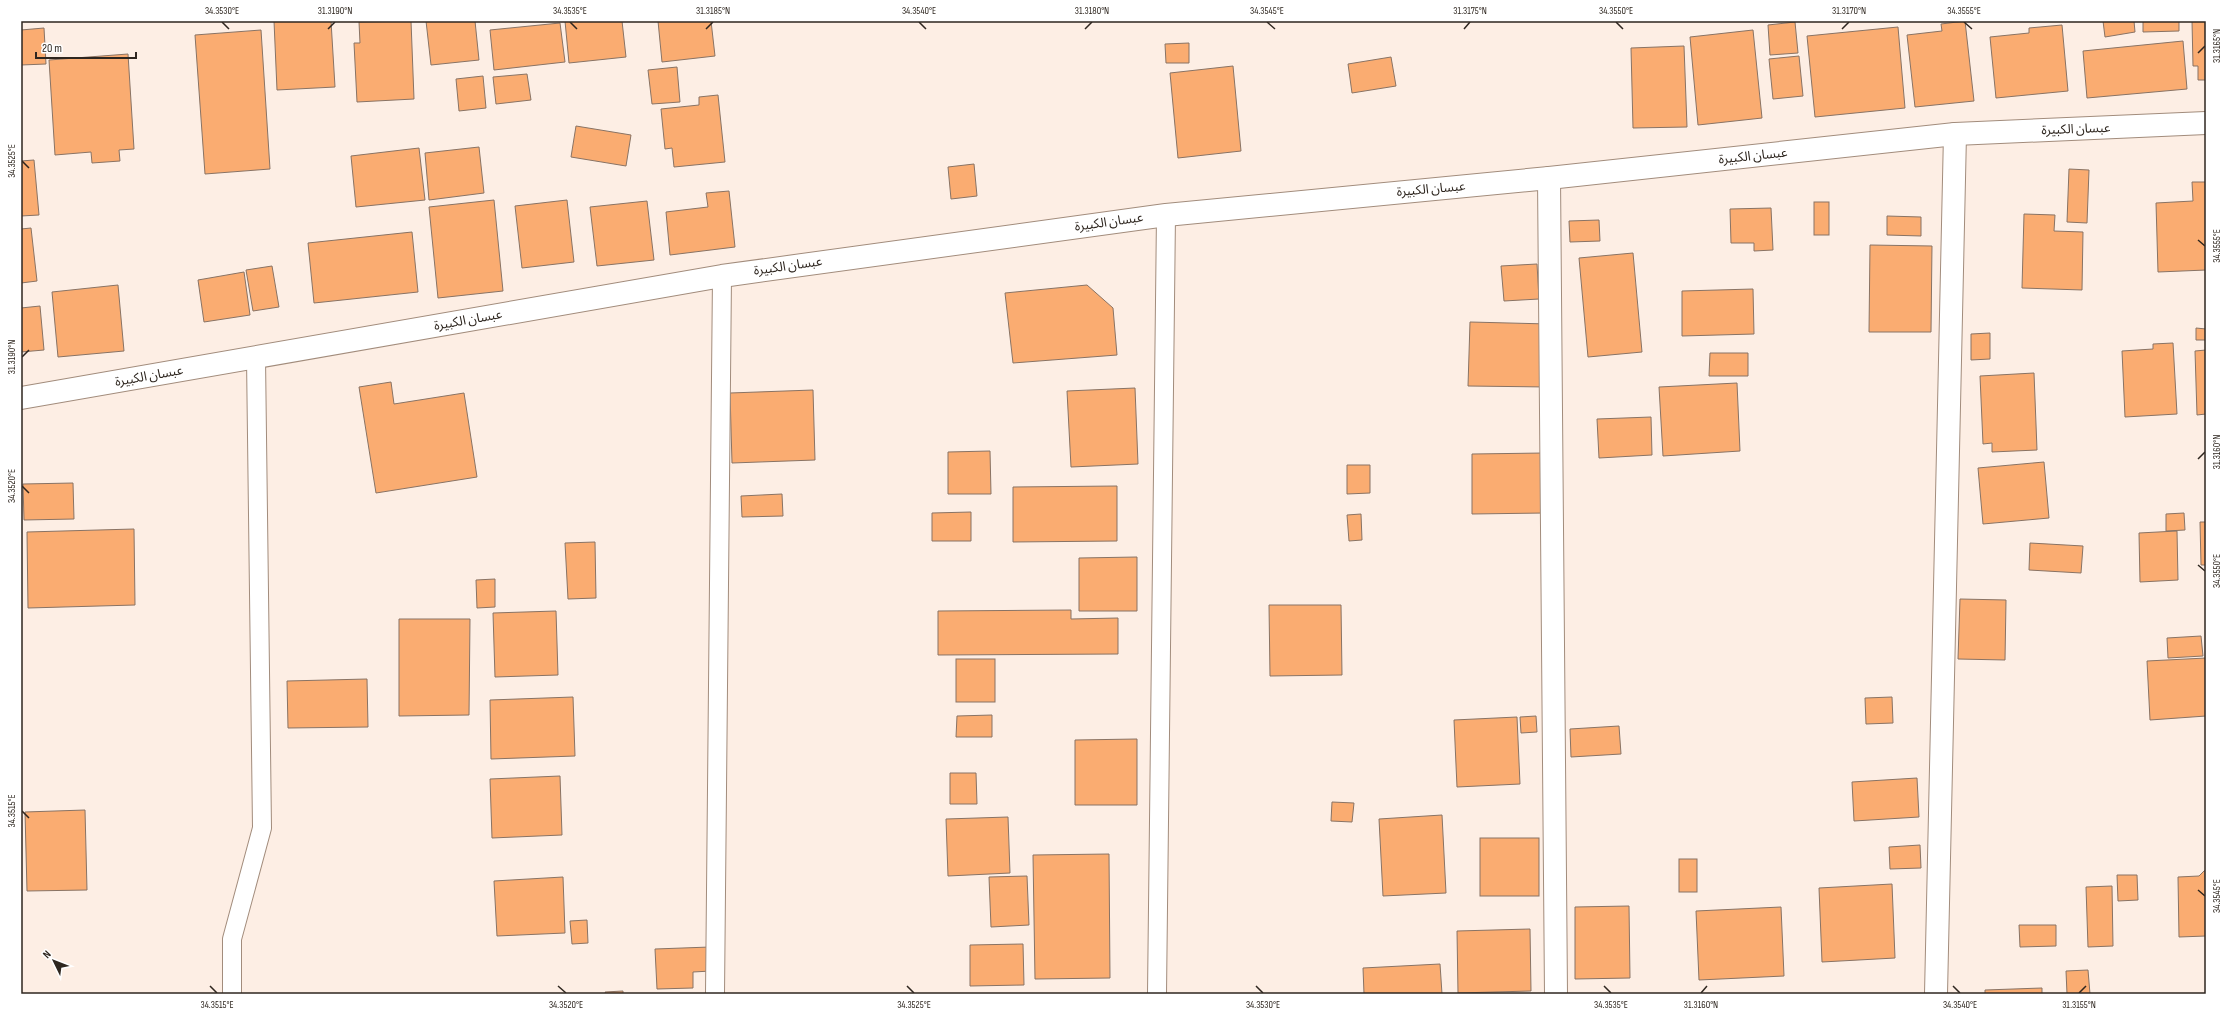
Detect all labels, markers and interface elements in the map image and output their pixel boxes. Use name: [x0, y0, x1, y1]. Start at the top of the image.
text: 34.3530°E: [205, 5, 239, 17]
text: 31.3190°N: [318, 5, 352, 17]
text: 34.3535°E: [553, 5, 587, 17]
text: 31.3185°N: [696, 5, 730, 17]
text: 34.3540°E: [902, 5, 936, 17]
text: 31.3180°N: [1075, 5, 1109, 17]
text: 34.3545°E: [1250, 5, 1284, 17]
text: 31.3175°N: [1453, 5, 1487, 17]
text: 34.3550°E: [1599, 5, 1633, 17]
text: 31.3170°N: [1832, 5, 1866, 17]
text: 34.3555°E: [1947, 5, 1981, 17]
text: 31.3165°N: [2211, 29, 2223, 63]
scale bar: [36, 34, 136, 60]
text: 20 m: [42, 41, 62, 56]
street label: عبسان الكبيرة: [2041, 120, 2111, 138]
text: 34.3525°E: [6, 144, 18, 178]
street label: عبسان الكبيرة: [1718, 144, 1789, 168]
street label: عبسان الكبيرة: [1396, 178, 1467, 200]
street label: عبسان الكبيرة: [1074, 209, 1145, 235]
text: 34.3555°E: [2211, 229, 2223, 263]
street label: عبسان الكبيرة: [753, 253, 824, 279]
street label: عبسان الكبيرة: [433, 306, 504, 334]
text: 31.3190°N: [6, 340, 18, 374]
street label: عبسان الكبيرة: [114, 362, 185, 390]
text: 31.3160°N: [2211, 435, 2223, 469]
text: 34.3520°E: [6, 469, 18, 503]
text: 34.3550°E: [2211, 554, 2223, 588]
text: 34.3515°E: [6, 794, 18, 828]
text: 34.3545°E: [2211, 879, 2223, 913]
north arrow: [34, 941, 74, 981]
text: N: [40, 948, 54, 961]
text: 34.3515°E: [200, 999, 234, 1011]
text: 34.3520°E: [549, 999, 583, 1011]
text: 34.3525°E: [897, 999, 931, 1011]
text: 34.3530°E: [1246, 999, 1280, 1011]
text: 34.3535°E: [1594, 999, 1628, 1011]
text: 31.3160°N: [1684, 999, 1718, 1011]
text: 34.3540°E: [1943, 999, 1977, 1011]
text: 31.3155°N: [2062, 999, 2096, 1011]

